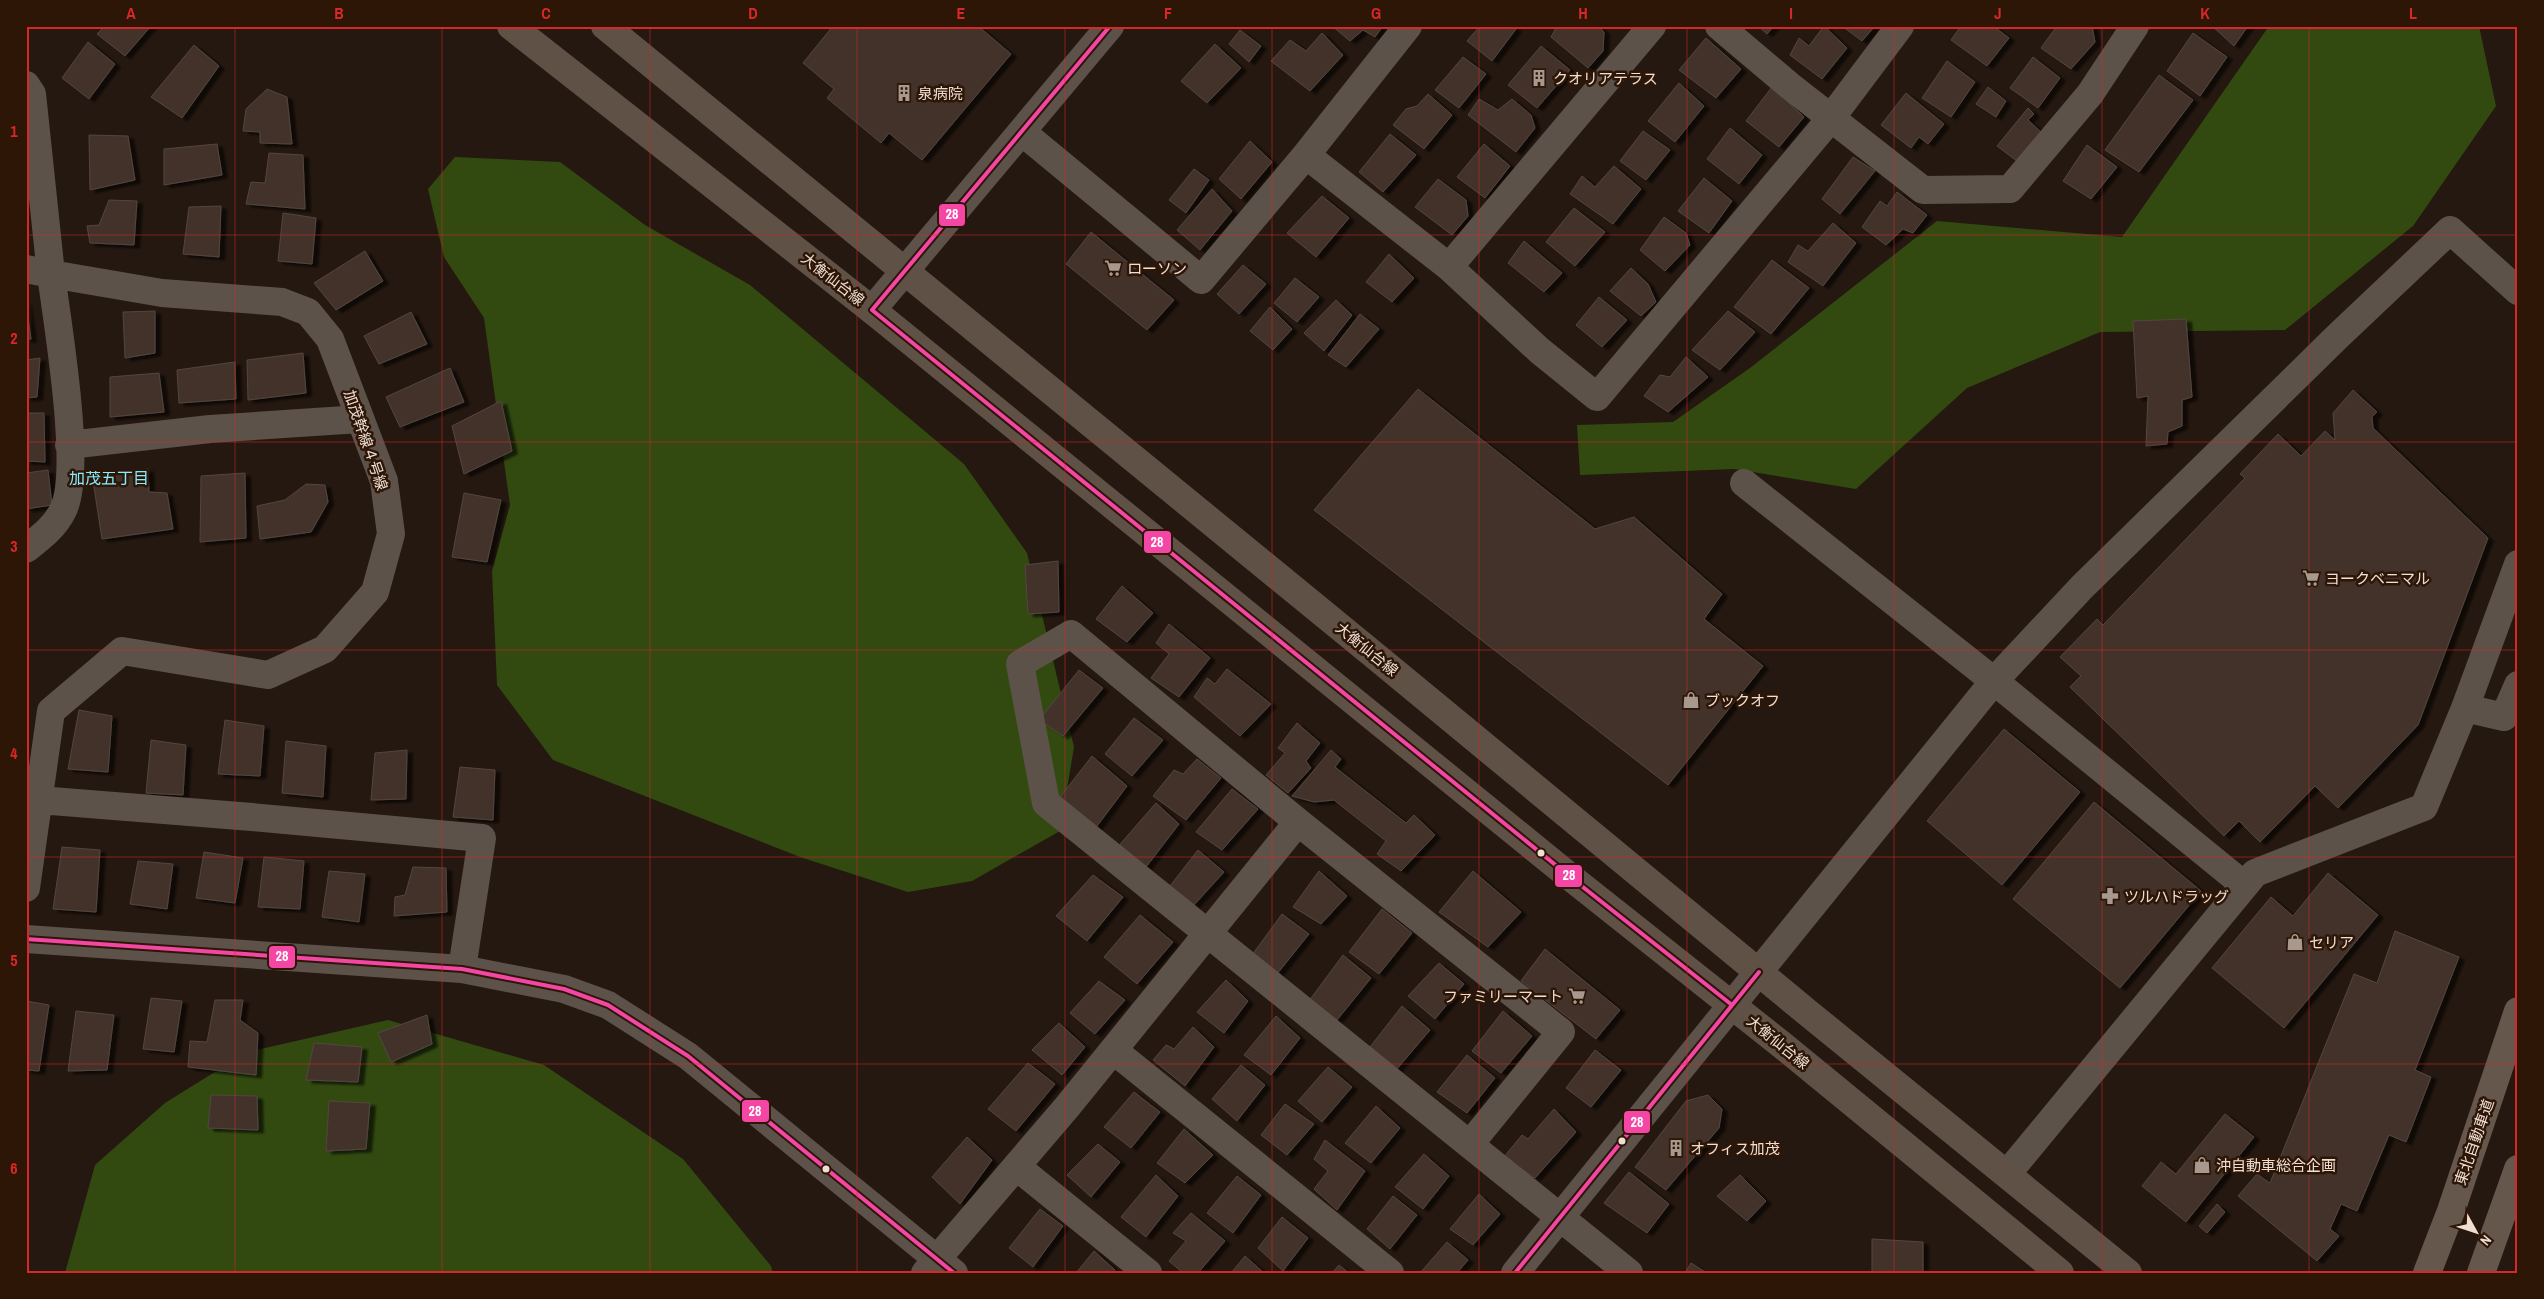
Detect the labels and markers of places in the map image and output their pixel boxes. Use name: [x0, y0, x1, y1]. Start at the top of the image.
building icon: クオリアテラス: [1529, 68, 1549, 88]
place label: クオリアテラス: [1553, 68, 1658, 89]
building icon: 泉病院: [894, 83, 914, 103]
place label: 泉病院: [918, 83, 963, 104]
supermarket icon: ローソン: [1103, 258, 1123, 278]
place label: ローソン: [1127, 258, 1187, 279]
supermarket icon: ヨークベニマル: [2301, 568, 2321, 588]
place label: ヨークベニマル: [2325, 568, 2430, 589]
shop icon: ブックオフ: [1681, 690, 1701, 710]
place label: ブックオフ: [1705, 690, 1780, 711]
unlabelled marker: [1536, 848, 1546, 858]
pharmacy icon: ツルハドラッグ: [2100, 886, 2120, 906]
place label: ツルハドラッグ: [2124, 886, 2229, 907]
shop icon: セリア: [2285, 932, 2305, 952]
place label: セリア: [2309, 932, 2354, 953]
place label: ファミリーマート: [1443, 986, 1563, 1007]
supermarket icon: ファミリーマート: [1567, 986, 1587, 1006]
unlabelled marker: [1617, 1136, 1627, 1146]
building icon: オフィス加茂: [1666, 1138, 1686, 1158]
place label: オフィス加茂: [1690, 1138, 1780, 1159]
shop icon: 沖自動車総合企画: [2192, 1155, 2212, 1175]
place label: 沖自動車総合企画: [2216, 1155, 2336, 1176]
unlabelled marker: [821, 1164, 831, 1174]

